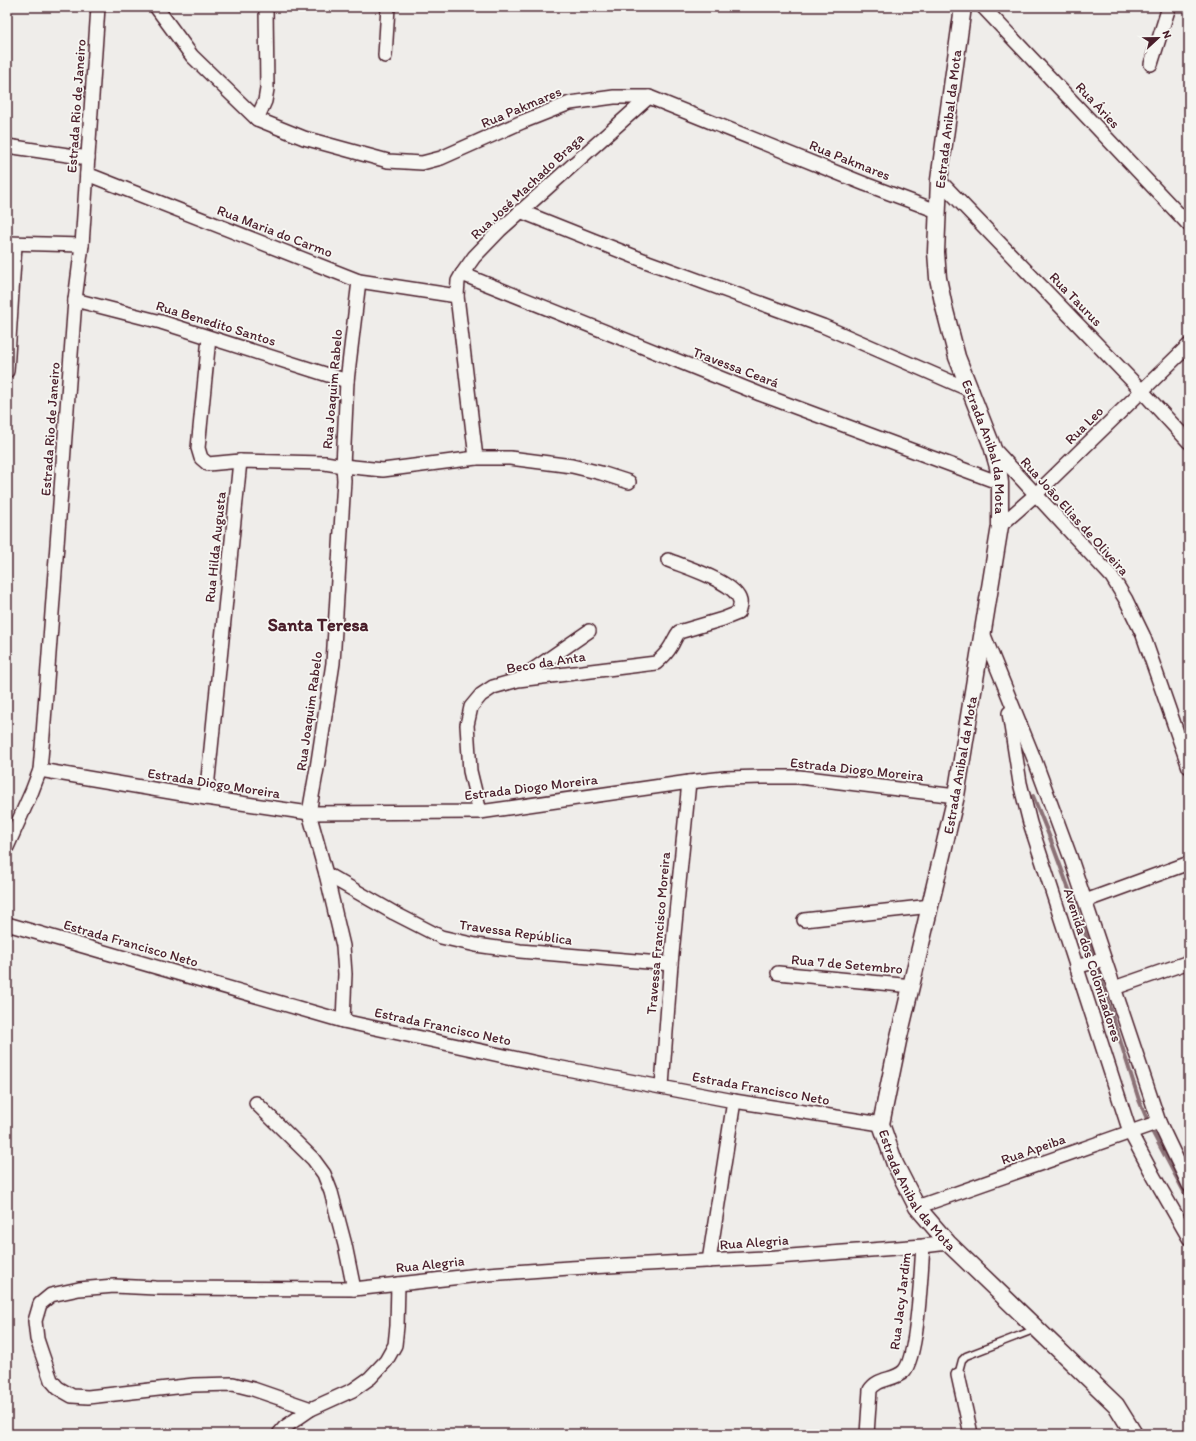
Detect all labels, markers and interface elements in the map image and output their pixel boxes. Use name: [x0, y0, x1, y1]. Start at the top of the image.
north arrow: [1138, 18, 1178, 58]
text: N: [1159, 29, 1174, 40]
street label: Estrada Rio de Janeiro: [63, 39, 90, 174]
street label: Estrada Anibal da Mota: [932, 48, 966, 189]
street label: Rua Áries: [1072, 79, 1123, 132]
street label: Rua Pakmares: [478, 83, 564, 132]
street label: Rua José Machado Braga: [467, 129, 588, 243]
street label: Rua Pakmares: [807, 137, 893, 184]
street label: Rua Maria do Carmo: [215, 202, 335, 261]
street label: Rua Taurus: [1046, 269, 1106, 330]
street label: Rua Benedito Santos: [154, 297, 278, 350]
street label: Rua Joaquim Rabelo: [319, 328, 346, 450]
street label: Travessa Ceará: [690, 343, 782, 392]
street label: Estrada Rio de Janeiro: [37, 362, 64, 497]
street label: Estrada Anibal da Mota: [958, 377, 1008, 515]
street label: Rua Leo: [1062, 403, 1107, 448]
street label: Rua Joāo Elias de Oliveira: [1017, 454, 1132, 579]
street label: Rua Hilda Augusta: [201, 490, 230, 603]
district label: Santa Teresa: [268, 614, 368, 636]
street label: Beco da Anta: [505, 648, 588, 677]
street label: Rua Joaquim Rabelo: [293, 650, 326, 772]
street label: Estrada Anibal da Mota: [940, 694, 981, 835]
street label: Estrada Diogo Moreira: [789, 754, 925, 785]
street label: Estrada Diogo Moreira: [146, 765, 282, 803]
street label: Estrada Diogo Moreira: [463, 771, 599, 804]
street label: Travessa Francisco Moreira: [643, 850, 674, 1015]
street label: Avenida dos Colonizadores: [1060, 886, 1125, 1044]
street label: Estrada Francisco Neto: [62, 916, 200, 971]
street label: Travessa República: [458, 916, 574, 949]
street label: Rua 7 de Setembro: [790, 951, 903, 978]
street label: Estrada Francisco Neto: [373, 1004, 513, 1049]
street label: Estrada Francisco Neto: [691, 1068, 831, 1109]
street label: Estrada Anibal da Mota: [875, 1127, 960, 1256]
street label: Rua Apeiba: [999, 1130, 1068, 1168]
street label: Rua Alegria: [719, 1232, 789, 1253]
street label: Rua Jacy Jardim: [886, 1250, 915, 1351]
street label: Rua Alegria: [395, 1252, 465, 1277]

